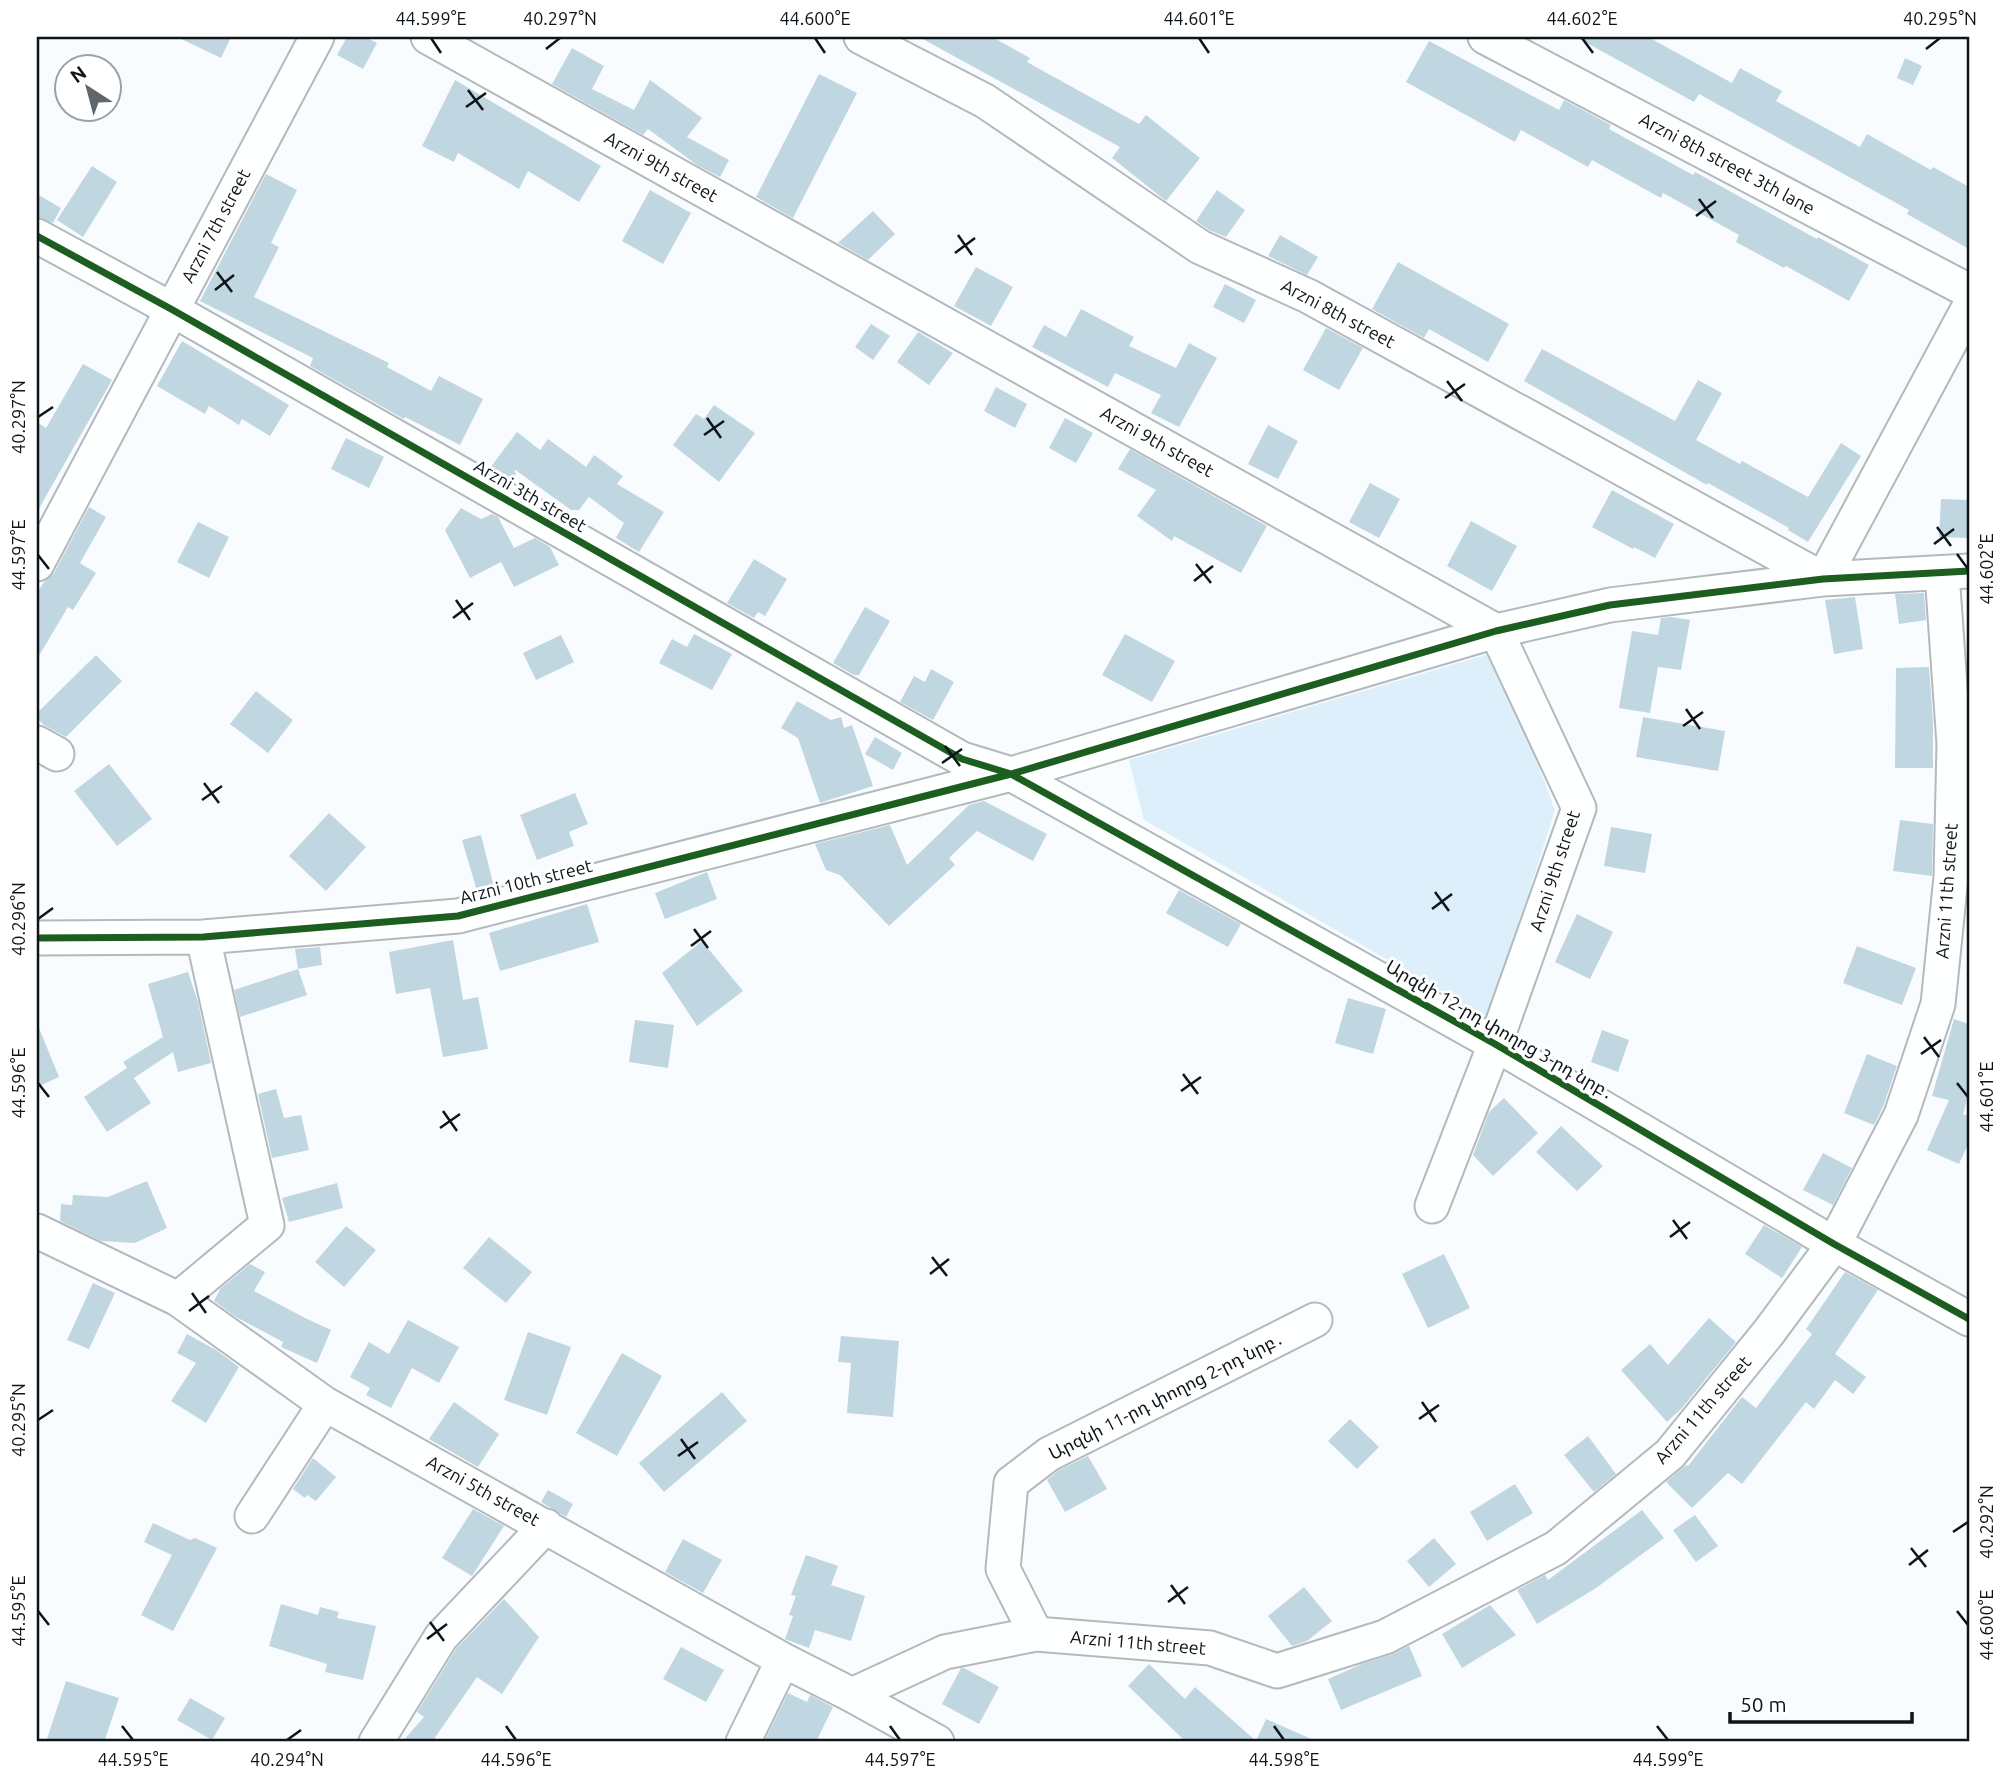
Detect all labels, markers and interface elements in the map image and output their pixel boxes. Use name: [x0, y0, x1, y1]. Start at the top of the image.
text: 44.599°E: [395, 8, 467, 28]
text: 40.297°N: [523, 8, 597, 28]
text: 44.600°E: [779, 8, 851, 28]
text: 44.601°E: [1163, 8, 1235, 28]
text: 44.602°E: [1546, 8, 1618, 28]
text: 40.295°N: [1903, 8, 1977, 28]
north arrow: [52, 52, 122, 122]
text: N: [66, 61, 90, 87]
street label: Arzni 8th street 3th lane: [1636, 108, 1819, 218]
street label: Arzni 9th street: [602, 127, 721, 205]
street label: Arzni 7th street: [177, 165, 253, 286]
street label: Arzni 8th street: [1278, 275, 1399, 351]
text: 40.297°N: [8, 380, 28, 454]
street label: Arzni 9th street: [1098, 402, 1217, 480]
street label: Arzni 3th street: [471, 455, 590, 535]
text: 44.597°E: [8, 519, 28, 591]
text: 44.602°E: [1976, 533, 1996, 605]
street label: Arzni 9th street: [1525, 808, 1583, 934]
street label: Arzni 11th street: [1931, 822, 1961, 959]
street label: Arzni 10th street: [457, 855, 594, 907]
text: 40.296°N: [8, 882, 28, 956]
street label: Արզնի 12-րդ փողոց 3-րդ նրբ․: [1382, 955, 1618, 1104]
text: 44.596°E: [8, 1047, 28, 1119]
text: 44.601°E: [1976, 1061, 1996, 1133]
street label: Արզնի 11-րդ փողոց 2-րդ նրբ․: [1045, 1327, 1287, 1464]
street label: Arzni 11th street: [1650, 1351, 1754, 1467]
text: 40.295°N: [8, 1383, 28, 1457]
street label: Arzni 5th street: [424, 1451, 543, 1529]
text: 40.292°N: [1976, 1485, 1996, 1559]
text: 44.595°E: [8, 1575, 28, 1647]
text: 44.600°E: [1976, 1589, 1996, 1661]
street label: Arzni 11th street: [1069, 1626, 1207, 1658]
scale bar: [1730, 1681, 1912, 1725]
text: 50 m: [1740, 1692, 1787, 1716]
text: 44.595°E: [97, 1749, 169, 1769]
text: 40.294°N: [250, 1749, 324, 1769]
text: 44.596°E: [480, 1749, 552, 1769]
text: 44.597°E: [864, 1749, 936, 1769]
text: 44.598°E: [1248, 1749, 1320, 1769]
text: 44.599°E: [1632, 1749, 1704, 1769]

